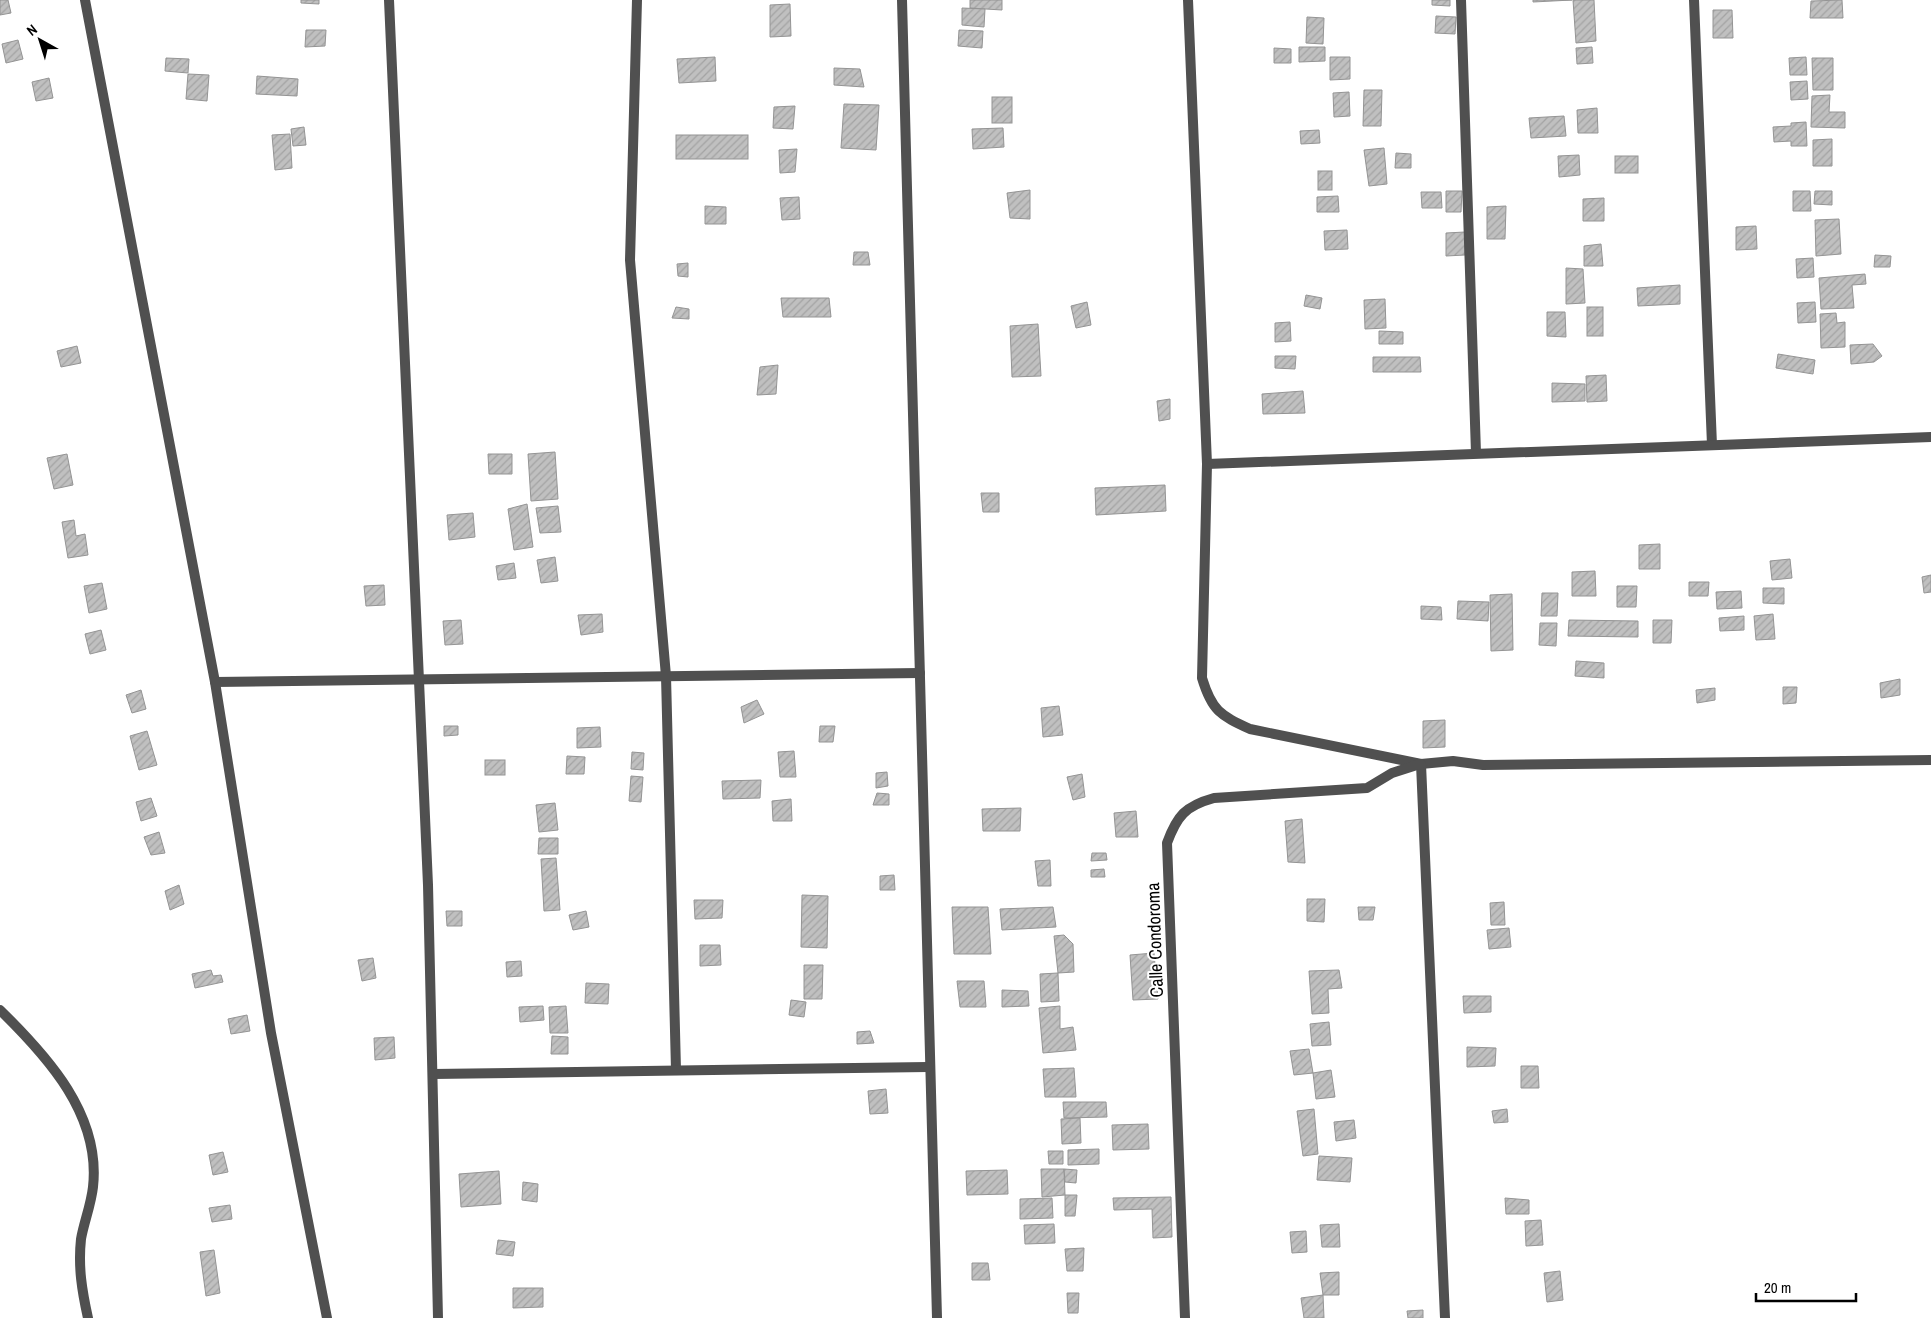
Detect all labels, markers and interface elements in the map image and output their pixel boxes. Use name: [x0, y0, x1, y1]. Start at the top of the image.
north arrow: [15, 15, 65, 65]
text: N: [23, 20, 41, 40]
street label: Calle Condoroma: [1140, 882, 1169, 998]
scale bar: [1756, 1270, 1856, 1302]
text: 20 m: [1764, 1277, 1791, 1298]

